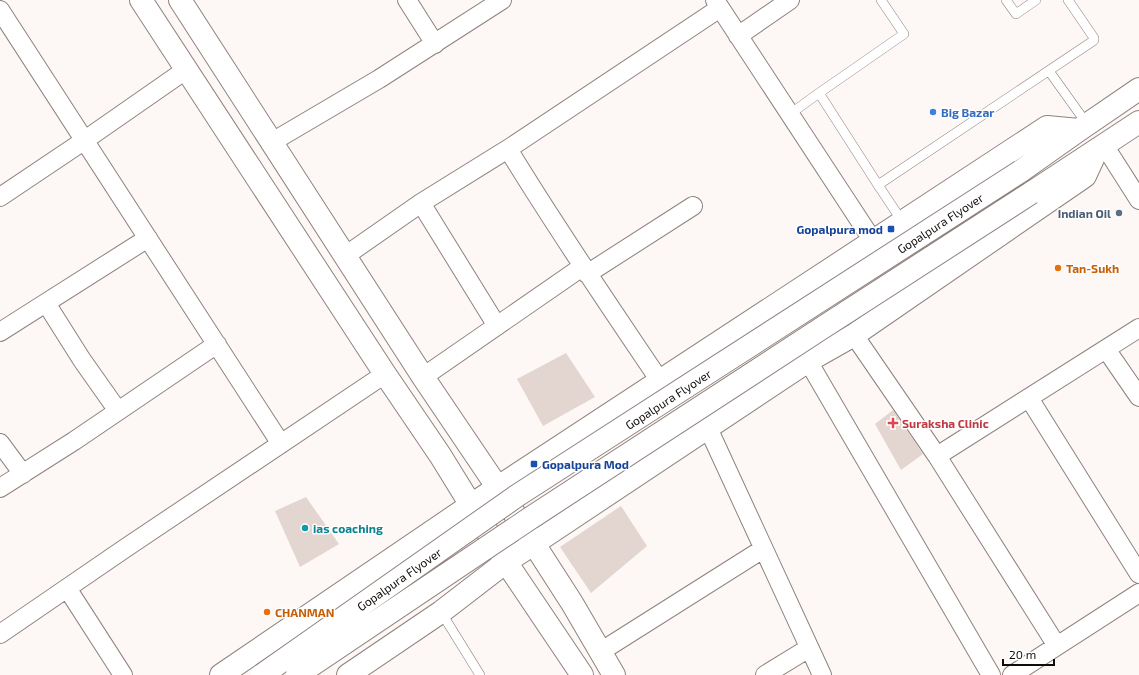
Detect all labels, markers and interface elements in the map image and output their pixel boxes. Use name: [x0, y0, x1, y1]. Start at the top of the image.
place label: Big Bazar: [941, 105, 994, 119]
marker: Big Bazar: [928, 107, 938, 117]
street label: Gopalpura Flyover: [894, 190, 986, 256]
place label: Indian Oil: [1058, 206, 1111, 220]
marker: Indian Oil: [1114, 208, 1124, 218]
place label: Gopalpura mod: [797, 222, 883, 236]
marker: Gopalpura mod: [886, 224, 896, 234]
place label: Tan-Sukh: [1066, 261, 1119, 275]
marker: Tan-Sukh: [1053, 263, 1063, 273]
street label: Gopalpura Flyover: [622, 366, 714, 432]
place label: Suraksha Clinic: [902, 416, 989, 430]
marker: Suraksha Clinic: [887, 417, 899, 429]
place label: Gopalpura Mod: [542, 457, 629, 471]
marker: Gopalpura Mod: [529, 459, 539, 469]
place label: ias coaching: [313, 521, 383, 535]
marker: ias coaching: [300, 523, 310, 533]
street label: Gopalpura Flyover: [354, 545, 444, 613]
place label: CHANMAN: [275, 605, 334, 619]
marker: CHANMAN: [262, 607, 272, 617]
scale bar: [1003, 641, 1054, 667]
text: 20 m: [1009, 647, 1036, 661]

